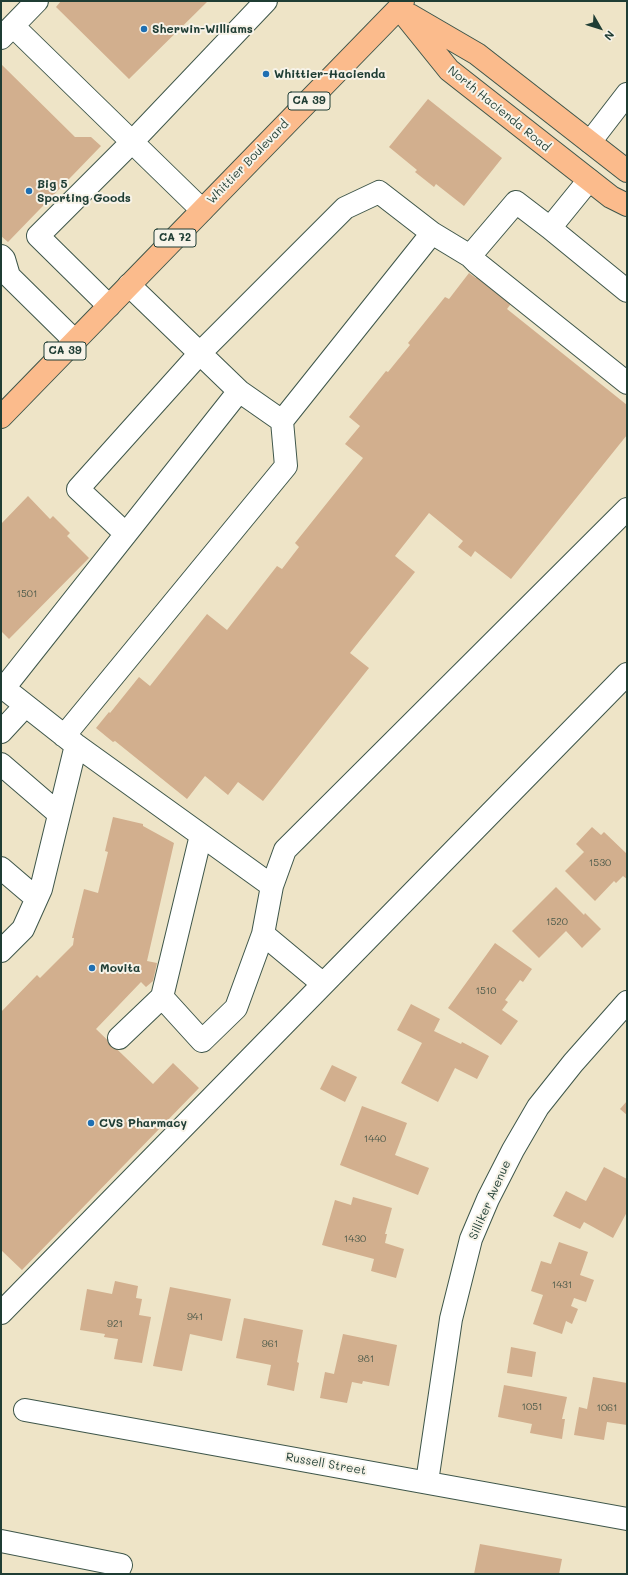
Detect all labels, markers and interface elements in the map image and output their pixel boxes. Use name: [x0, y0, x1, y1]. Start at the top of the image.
north arrow: [580, 8, 620, 48]
place label: Sherwin-Williams: [152, 22, 253, 36]
marker: Sherwin-Williams: [139, 24, 149, 34]
text: N: [601, 28, 618, 44]
street label: North Hacienda Road: [445, 63, 553, 155]
place label: Whittier-Hacienda: [274, 67, 386, 81]
marker: Whittier-Hacienda: [261, 69, 271, 79]
road number: CA 39: [288, 92, 330, 110]
street label: Whittier Boulevard: [204, 117, 292, 207]
place label: Big 5 Sporting Goods: [37, 177, 131, 205]
marker: Big 5 Sporting Goods: [24, 186, 34, 196]
road number: CA 72: [154, 229, 196, 247]
road number: CA 39: [44, 342, 86, 360]
house number: 1501: [17, 588, 37, 600]
house number: 1530: [589, 857, 611, 869]
house number: 1520: [546, 916, 568, 928]
place label: Movita: [100, 961, 140, 975]
marker: Movita: [87, 963, 97, 973]
house number: 1510: [476, 985, 496, 997]
place label: CVS Pharmacy: [99, 1116, 187, 1130]
marker: CVS Pharmacy: [86, 1118, 96, 1128]
house number: 1440: [364, 1133, 386, 1145]
street label: Silliker Avenue: [466, 1158, 514, 1242]
house number: 1430: [344, 1233, 366, 1245]
house number: 1431: [552, 1279, 572, 1291]
house number: 941: [187, 1311, 203, 1323]
house number: 921: [107, 1318, 123, 1330]
house number: 961: [262, 1338, 278, 1350]
house number: 981: [358, 1353, 374, 1365]
house number: 1051: [522, 1401, 542, 1413]
house number: 1061: [596, 1402, 618, 1414]
street label: Russell Street: [285, 1450, 367, 1478]

